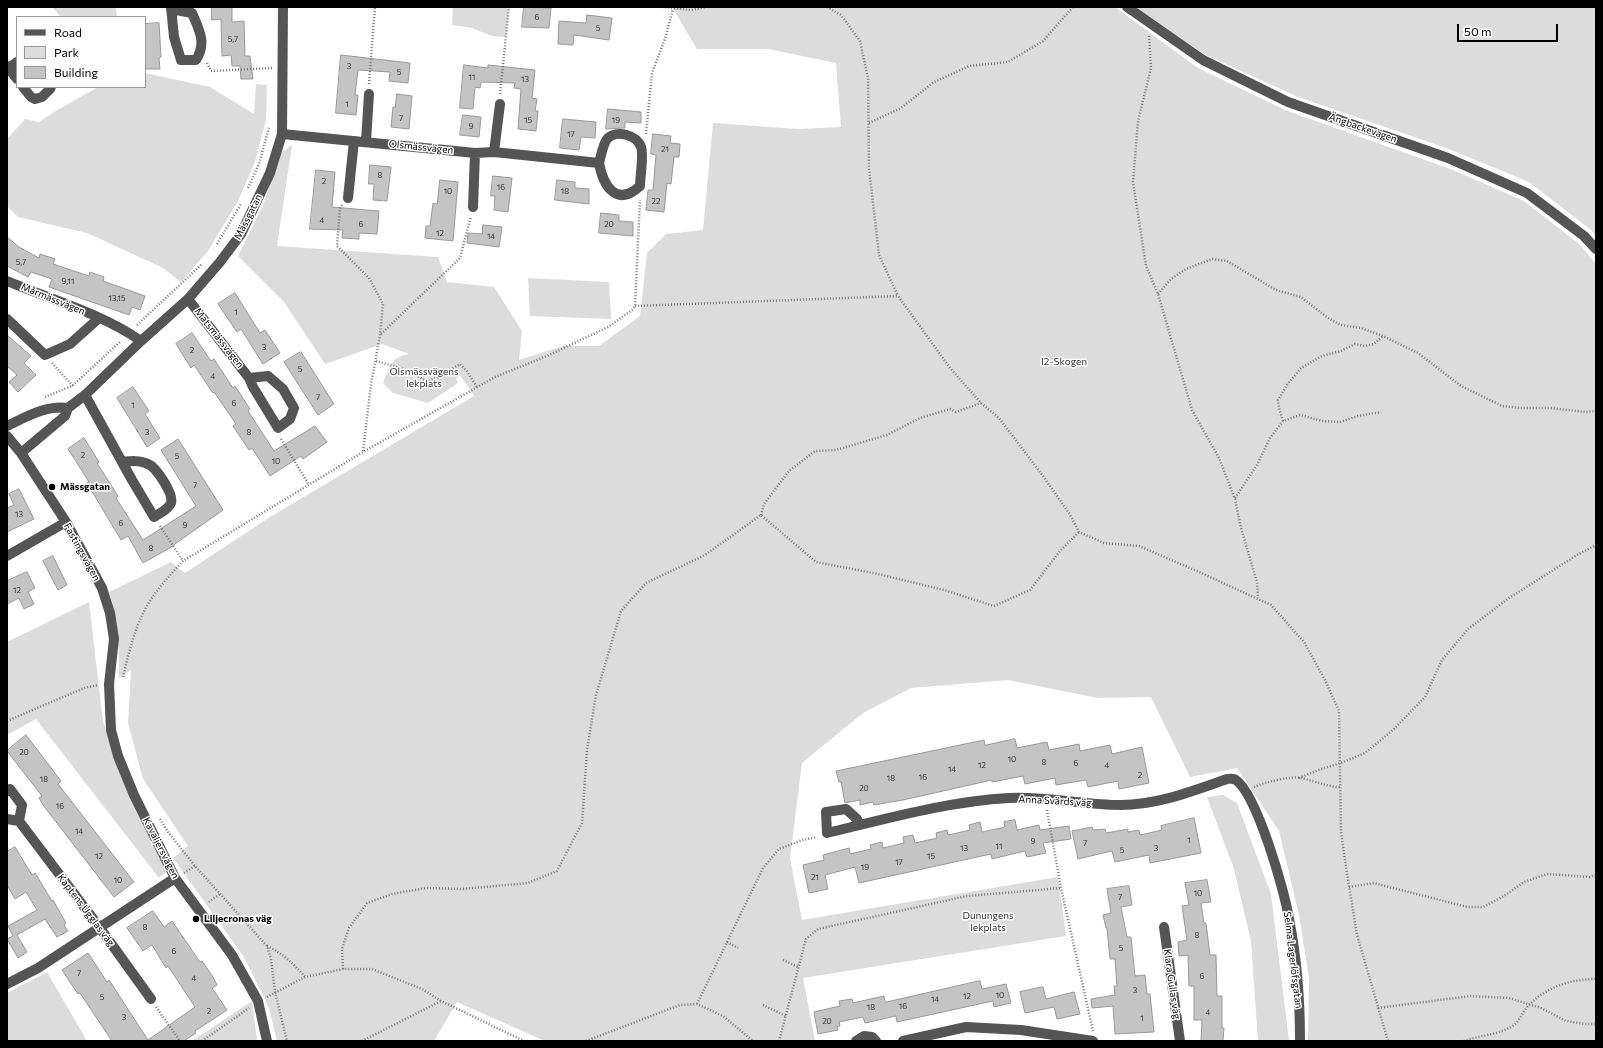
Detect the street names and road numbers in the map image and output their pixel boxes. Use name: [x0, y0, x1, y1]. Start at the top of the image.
street label: Ängbackevägen: [1327, 111, 1399, 145]
street label: Olsmässvägen: [388, 138, 454, 156]
street label: Mässgatan: [231, 192, 265, 242]
street label: Mårmässvägen: [19, 281, 87, 317]
street label: Matsmässvägen: [192, 306, 246, 370]
street label: Fastingsvägen: [61, 521, 103, 583]
street label: Anna Svärds väg: [1018, 793, 1092, 809]
street label: Kavaljersvägen: [140, 815, 182, 881]
street label: Kaptens Ugglas väg: [55, 872, 117, 948]
street label: Selma Lagerlöfsgatan: [1281, 911, 1305, 1009]
street label: Klara Gullas väg: [1161, 948, 1183, 1020]

